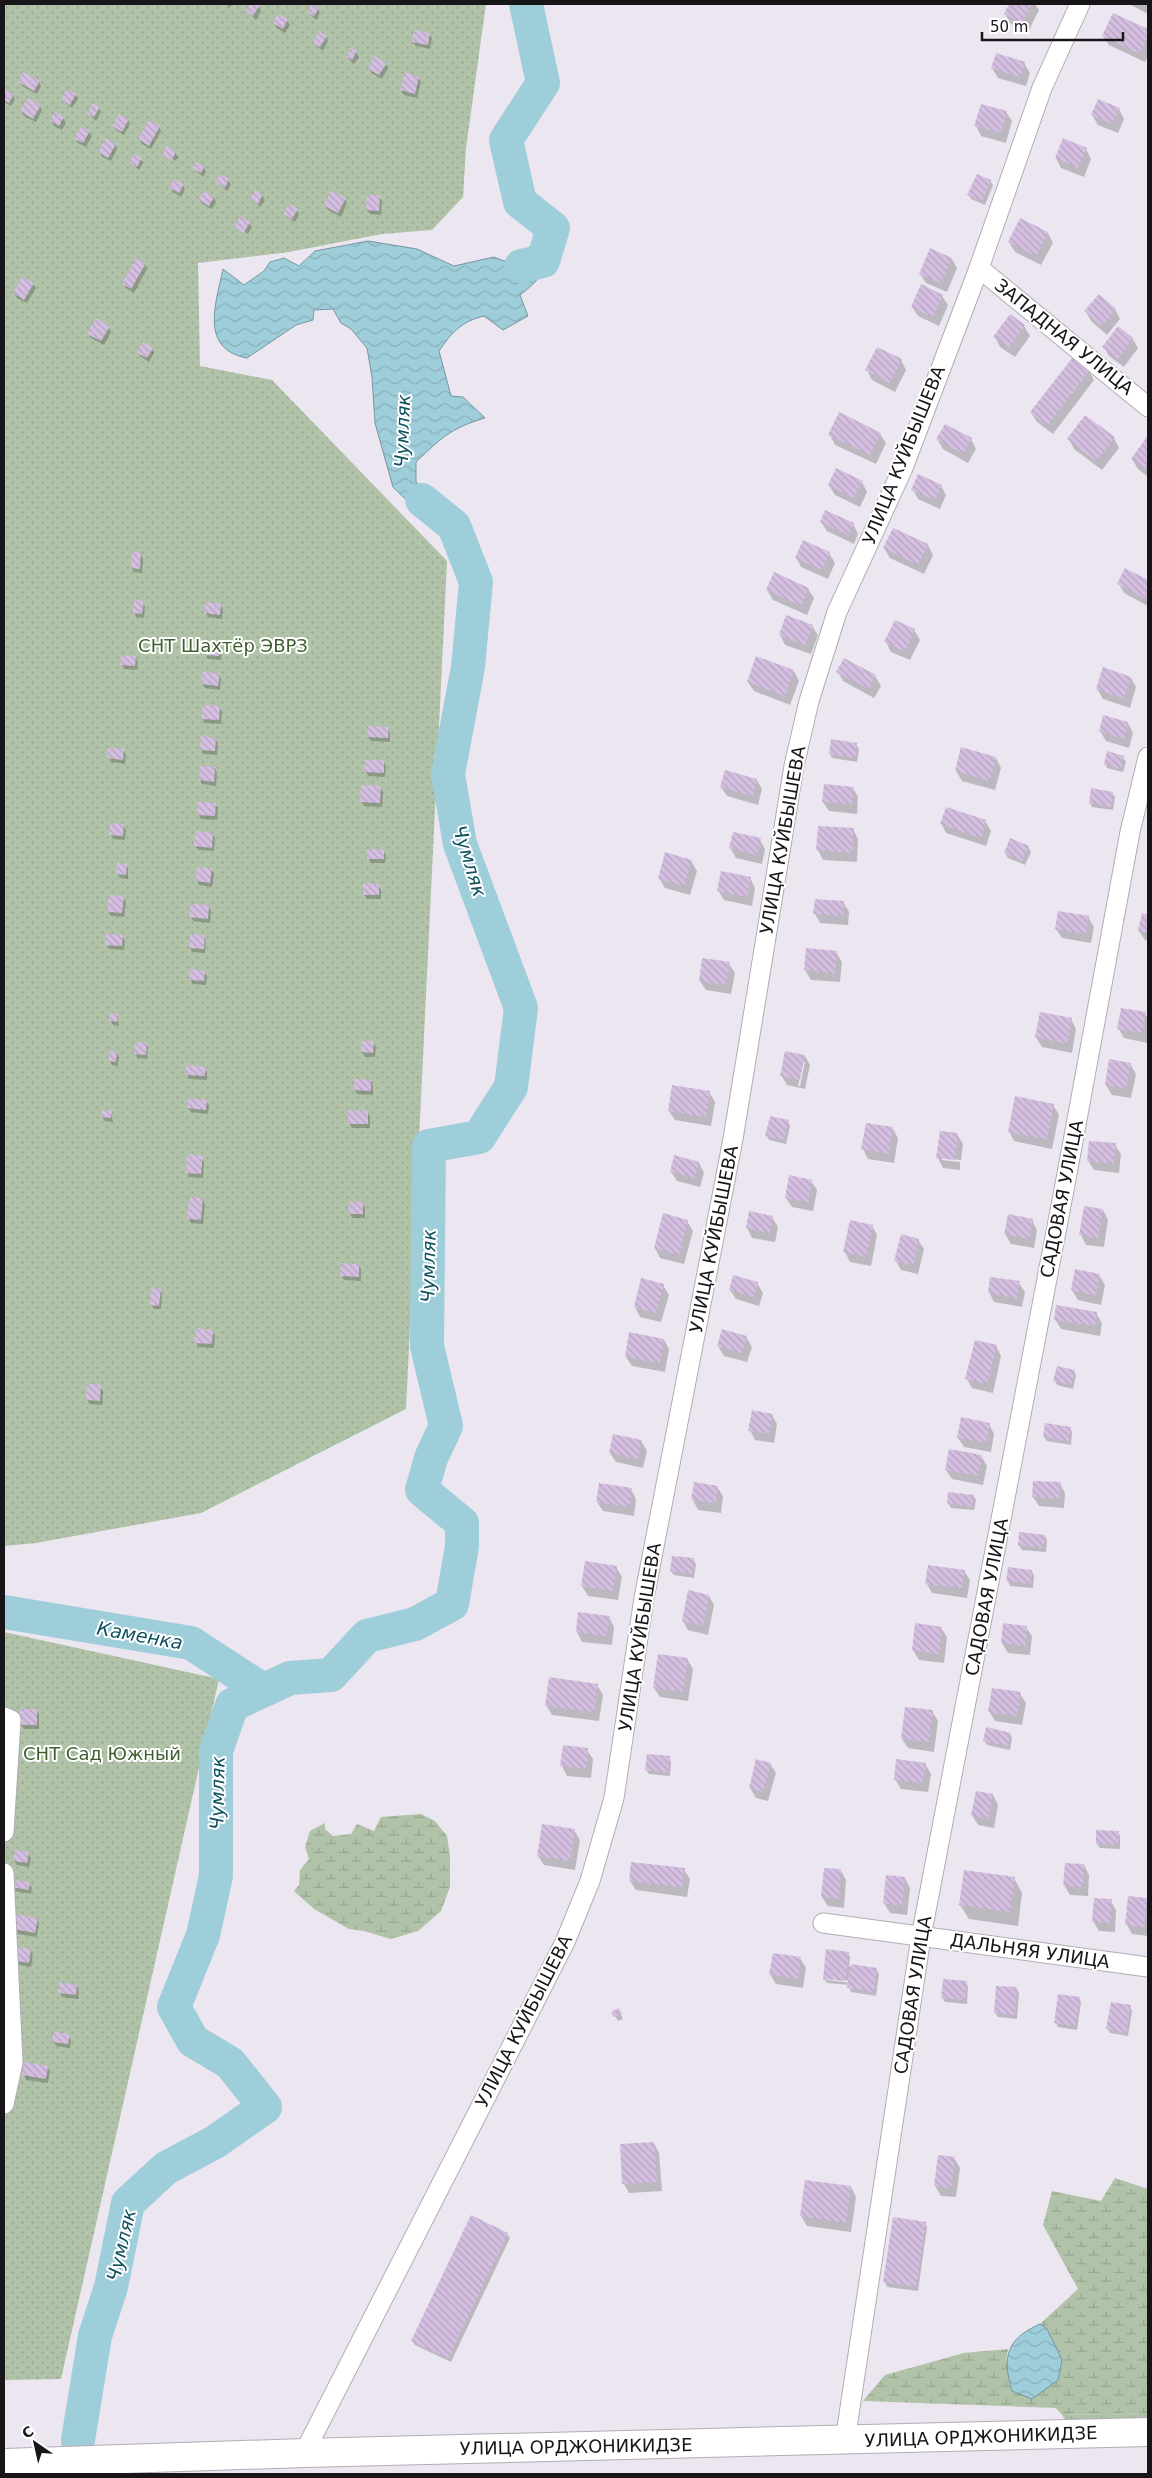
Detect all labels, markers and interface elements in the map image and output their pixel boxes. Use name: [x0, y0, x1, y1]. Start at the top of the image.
scale bar: [982, 10, 1123, 42]
text: 50 m: [990, 18, 1028, 36]
street label: ЗАПАДНАЯ УЛИЦА: [991, 274, 1138, 399]
street label: УЛИЦА КУЙБЫШЕВА: [858, 362, 949, 547]
water label: Чумляк: [390, 393, 414, 468]
park label: СНТ Шахтёр ЭВРЗ: [138, 635, 308, 656]
street label: УЛИЦА КУЙБЫШЕВА: [756, 744, 810, 936]
water label: Чумляк: [449, 823, 491, 900]
street label: САДОВАЯ УЛИЦА: [1036, 1118, 1087, 1280]
street label: УЛИЦА КУЙБЫШЕВА: [685, 1143, 742, 1335]
water label: Чумляк: [416, 1228, 440, 1303]
street label: САДОВАЯ УЛИЦА: [961, 1516, 1012, 1678]
street label: УЛИЦА КУЙБЫШЕВА: [614, 1540, 665, 1733]
water label: Каменка: [95, 1617, 185, 1653]
park label: СНТ Сад Южный: [23, 1743, 181, 1764]
water label: Чумляк: [205, 1755, 229, 1830]
street label: САДОВАЯ УЛИЦА: [890, 1913, 936, 2076]
street label: ДАЛЬНЯЯ УЛИЦА: [949, 1929, 1112, 1972]
street label: УЛИЦА КУЙБЫШЕВА: [471, 1930, 577, 2111]
water label: Чумляк: [102, 2206, 140, 2283]
north arrow: [10, 2418, 60, 2468]
street label: УЛИЦА ОРДЖОНИКИДЗЕ: [864, 2422, 1098, 2451]
text: С: [19, 2423, 36, 2442]
street label: УЛИЦА ОРДЖОНИКИДЗЕ: [459, 2434, 693, 2459]

